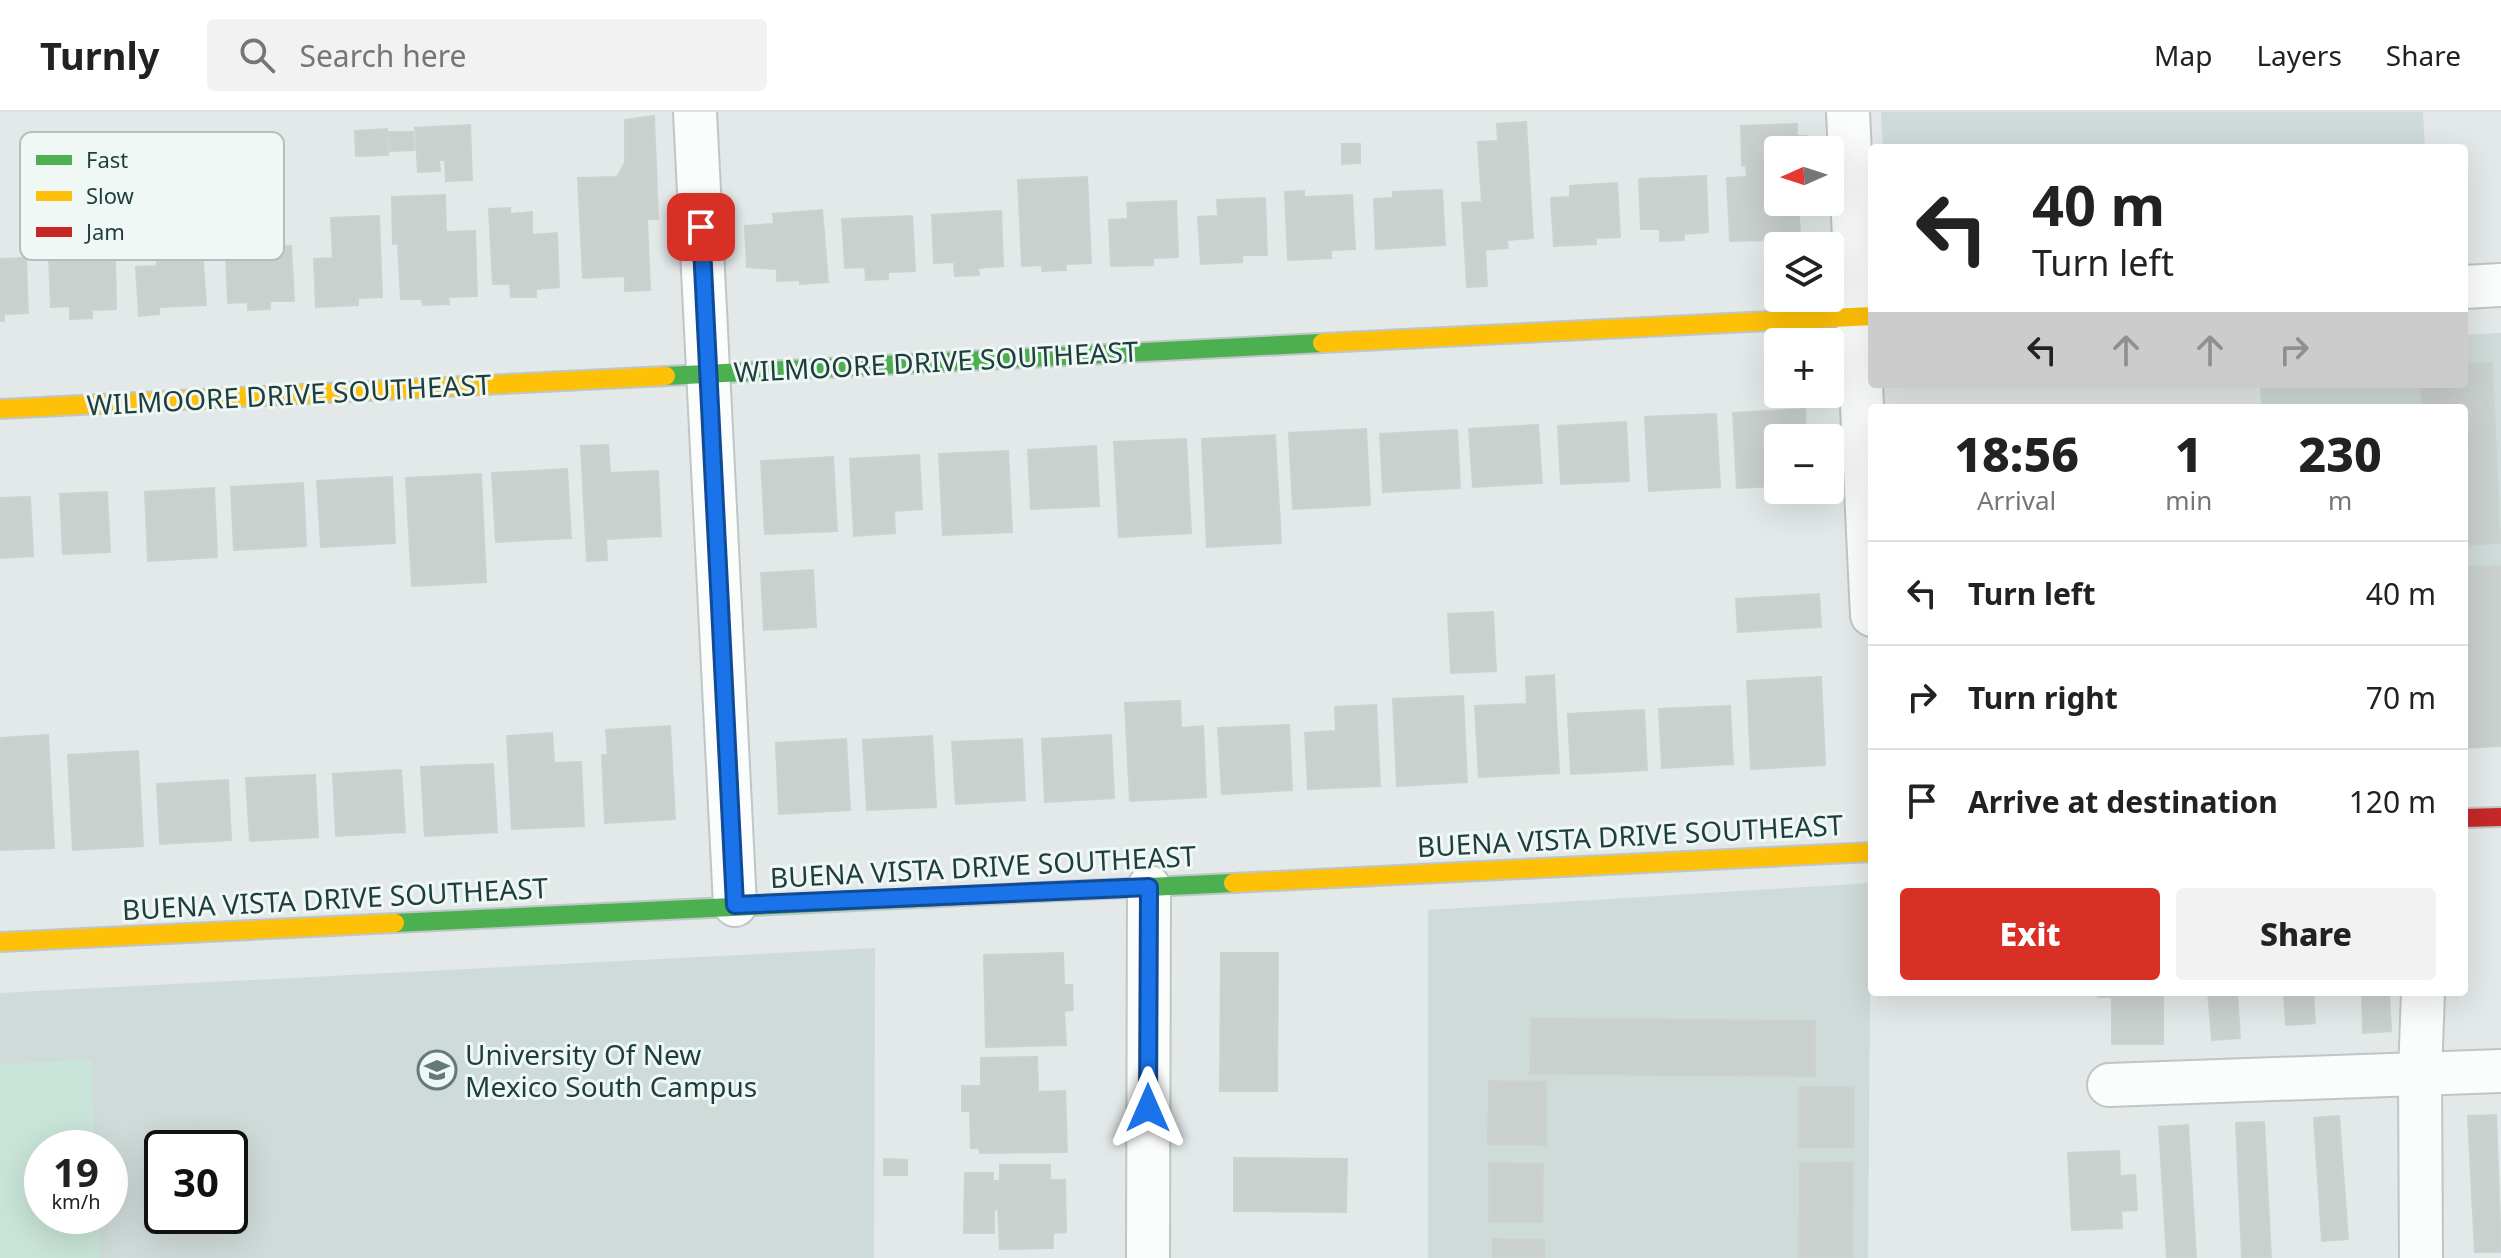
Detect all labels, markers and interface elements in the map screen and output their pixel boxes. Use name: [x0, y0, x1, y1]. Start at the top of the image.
search box: [207, 19, 767, 91]
text: Turnly: [40, 29, 159, 81]
icon: search: [235, 33, 279, 77]
text: Search here: [299, 35, 466, 76]
text: Map: [2154, 36, 2212, 74]
text: Layers: [2256, 36, 2342, 74]
text: Share: [2386, 36, 2461, 74]
legend: [20, 132, 284, 260]
north arrow: [1764, 136, 1844, 216]
map controls: [1764, 136, 1844, 504]
text: Fast: [86, 144, 128, 174]
text: 40 m: [2032, 166, 2165, 242]
icon: left: [1900, 176, 2004, 280]
text: Slow: [86, 180, 135, 210]
pin: [667, 193, 735, 261]
icon: arrive: [679, 205, 723, 249]
text: Jam: [84, 216, 125, 246]
button: layers: [1764, 232, 1844, 312]
text: Turn left: [2032, 238, 2174, 287]
button: +: [1764, 328, 1844, 408]
icon: left: [2020, 328, 2064, 372]
icon: ahead: [2104, 328, 2148, 372]
icon: ahead: [2188, 328, 2232, 372]
icon: right: [2272, 328, 2316, 372]
street label: WILMOORE DRIVE SOUTHEAST: [733, 331, 1140, 391]
street label: WILMOORE DRIVE SOUTHEAST: [86, 364, 493, 424]
text: 18:56: [1954, 421, 2079, 486]
text: 1: [2175, 421, 2203, 486]
text: 230: [2299, 421, 2382, 486]
button: −: [1764, 424, 1844, 504]
text: Arrival: [1977, 482, 2056, 518]
text: min: [2165, 482, 2212, 518]
text: m: [2328, 482, 2352, 518]
icon: left: [1900, 571, 1944, 615]
text: Turn left: [1968, 573, 2096, 614]
text: 40 m: [2366, 573, 2436, 614]
icon: right: [1900, 675, 1944, 719]
text: Turn right: [1968, 677, 2118, 718]
text: 70 m: [2366, 677, 2436, 718]
icon: arrive: [1900, 779, 1944, 823]
text: Arrive at destination: [1968, 781, 2278, 822]
text: 120 m: [2349, 781, 2436, 822]
street label: BUENA VISTA DRIVE SOUTHEAST: [1416, 805, 1844, 865]
street label: BUENA VISTA DRIVE SOUTHEAST: [769, 836, 1197, 896]
street label: BUENA VISTA DRIVE SOUTHEAST: [121, 868, 549, 928]
button: Exit: [1900, 888, 2160, 980]
button: Share: [2176, 888, 2436, 980]
place label: University Of New Mexico South Campus: [465, 1035, 757, 1105]
school or university icon: University Of New Mexico South Campus: [416, 1049, 458, 1091]
position arrow: [1106, 1066, 1190, 1150]
speed limit sign: 30: [144, 1130, 248, 1234]
text: 19: [53, 1144, 99, 1199]
text: km/h: [51, 1188, 101, 1215]

